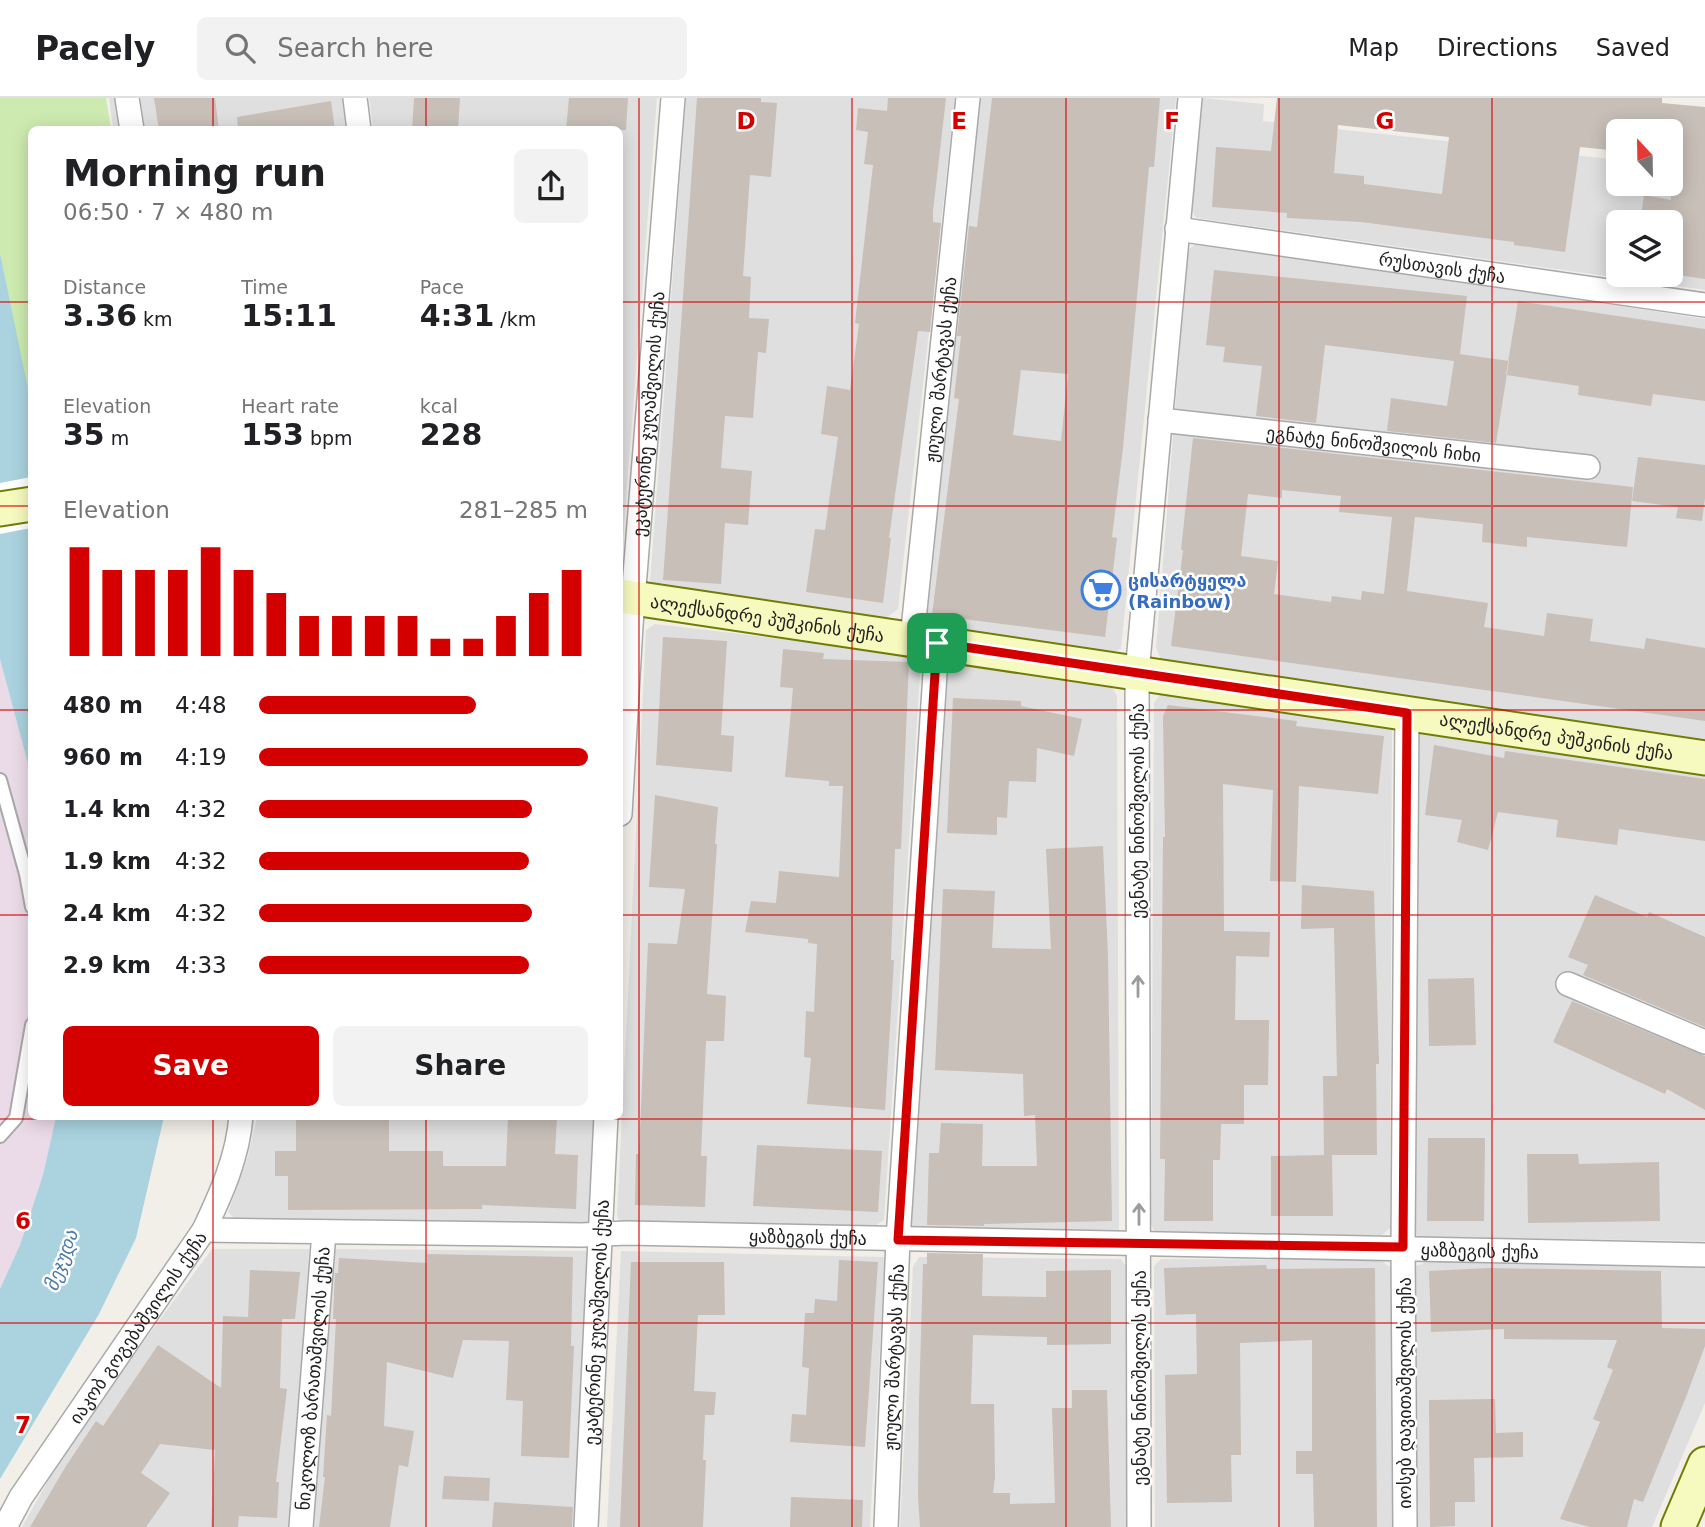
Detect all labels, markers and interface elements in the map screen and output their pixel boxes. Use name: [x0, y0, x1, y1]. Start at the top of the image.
search box: [197, 17, 687, 80]
text: Pacely: [35, 29, 155, 68]
icon: search: [221, 29, 259, 67]
text: Search here: [277, 33, 434, 63]
text: Map: [1348, 34, 1399, 62]
text: Directions: [1437, 34, 1558, 62]
text: Saved: [1596, 34, 1670, 62]
text: D: [736, 108, 756, 134]
text: E: [951, 108, 967, 134]
text: F: [1164, 108, 1180, 134]
text: G: [1376, 108, 1394, 134]
north arrow: [1606, 119, 1684, 196]
map controls: [1606, 119, 1683, 287]
button: share: [514, 149, 588, 223]
text: Morning run: [63, 151, 326, 195]
text: 06:50 · 7 × 480 m: [63, 199, 273, 225]
button: layers: [1606, 210, 1683, 287]
street label: რუსთავის ქუჩა: [1378, 248, 1507, 287]
street label: ჟიული შარტავას ქუჩა: [920, 275, 960, 463]
text: Distance: [63, 276, 146, 298]
text: Time: [241, 276, 288, 298]
text: Pace: [420, 276, 464, 298]
street label: ეკატერინე ჯუღაშვილის ქუჩა: [628, 291, 668, 537]
text: 3.36: [63, 298, 137, 333]
text: 15:11: [241, 298, 337, 333]
text: 4:31: [420, 298, 494, 333]
text: km: [137, 308, 173, 330]
text: /km: [494, 308, 536, 330]
text: Elevation: [63, 395, 151, 417]
text: Heart rate: [241, 395, 339, 417]
text: kcal: [420, 395, 458, 417]
text: 35: [63, 417, 105, 452]
text: 153: [241, 417, 304, 452]
text: 228: [420, 417, 482, 452]
street label: ეგნატე ნინოშვილის ჩიხი: [1265, 421, 1482, 466]
text: m: [105, 427, 129, 449]
text: bpm: [304, 427, 353, 449]
text: Elevation: [63, 497, 170, 523]
text: 281–285 m: [459, 497, 588, 523]
supermarket icon: ცისარტყელა (Rainbow): [1080, 569, 1122, 611]
place label: ცისარტყელა (Rainbow): [1128, 570, 1246, 612]
street label: ალექსანდრე პუშკინის ქუჩა: [649, 590, 886, 646]
pin: [907, 613, 967, 673]
icon: arrive: [918, 624, 956, 662]
text: 480 m: [63, 692, 143, 718]
text: 4:48: [175, 692, 227, 718]
street label: ეგნატე ნინოშვილის ქუჩა: [1127, 703, 1148, 919]
street label: ალექსანდრე პუშკინის ქუჩა: [1438, 708, 1675, 764]
text: 960 m: [63, 744, 143, 770]
text: 4:19: [175, 744, 227, 770]
text: 1.4 km: [63, 796, 151, 822]
text: 4:32: [175, 796, 227, 822]
text: 1.9 km: [63, 848, 151, 874]
text: 4:32: [175, 848, 227, 874]
text: 2.4 km: [63, 900, 151, 926]
text: 4:32: [175, 900, 227, 926]
text: 2.9 km: [63, 952, 151, 978]
text: 4:33: [175, 952, 227, 978]
one-way arrow: [1131, 975, 1145, 998]
button: Save: [63, 1026, 319, 1106]
button: Share: [333, 1026, 588, 1106]
street label: ეკატერინე ჯუღაშვილის ქუჩა: [579, 1199, 612, 1446]
one-way arrow: [1132, 1203, 1146, 1226]
text: 6: [15, 1208, 31, 1234]
street label: ყაზბეგის ქუჩა: [749, 1225, 867, 1248]
water label: მეჯუდა: [40, 1226, 83, 1294]
street label: იაკობ გოგებაშვილის ქუჩა: [64, 1227, 211, 1427]
street label: ყაზბეგის ქუჩა: [1421, 1239, 1539, 1262]
street label: ნიკოლოზ ბარათაშვილის ქუჩა: [292, 1246, 333, 1511]
street label: ჟიული შარტავას ქუჩა: [879, 1263, 907, 1451]
street label: ეგნატე ნინოშვილის ქუჩა: [1129, 1270, 1150, 1486]
street label: იოსებ დავითაშვილის ქუჩა: [1394, 1277, 1415, 1509]
text: 7: [15, 1412, 31, 1438]

